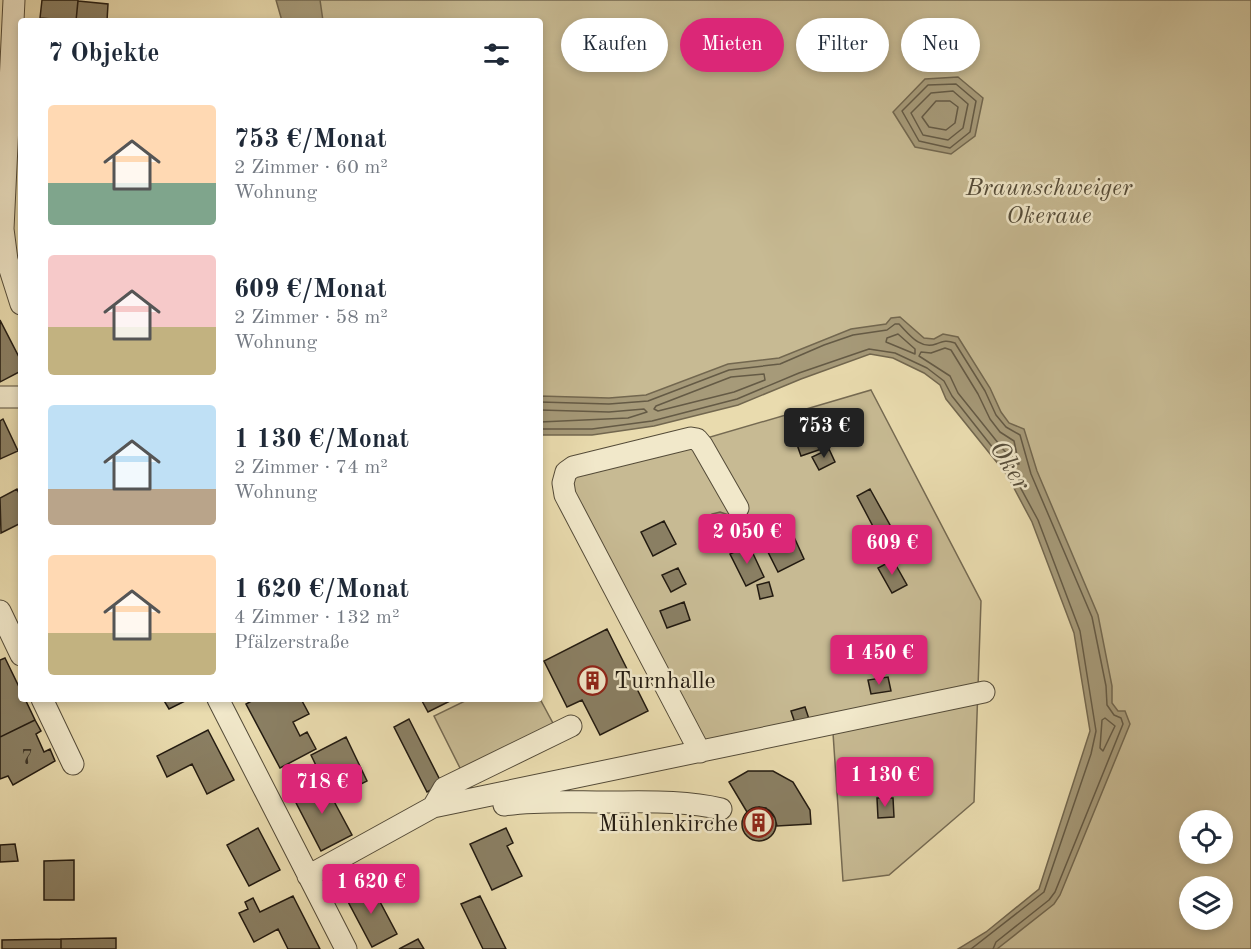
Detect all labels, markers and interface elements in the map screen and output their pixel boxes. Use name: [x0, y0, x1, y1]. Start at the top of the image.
chip: Kaufen: [561, 18, 668, 72]
chip: Mieten: [680, 18, 784, 72]
chip: Filter: [796, 18, 889, 72]
chip: Neu: [901, 18, 980, 72]
icon: filters: [480, 38, 513, 71]
text: 7 Objekte: [48, 41, 160, 67]
text: 753 €/Monat: [234, 127, 387, 153]
icon: home: [96, 129, 168, 201]
text: 2 Zimmer · 60 m²: [234, 158, 388, 178]
park label: Braunschweiger Okeraue: [965, 177, 1133, 229]
text: Wohnung: [234, 183, 317, 203]
text: 609 €/Monat: [234, 277, 387, 303]
icon: home: [96, 279, 168, 351]
text: 2 Zimmer · 58 m²: [234, 308, 388, 328]
text: Wohnung: [234, 333, 317, 353]
pin: 753 €: [782, 408, 866, 459]
text: 753 €: [798, 417, 850, 437]
text: 1 130 €/Monat: [234, 427, 409, 453]
icon: home: [96, 429, 168, 501]
water label: Oker: [984, 437, 1035, 496]
text: 2 Zimmer · 74 m²: [234, 458, 388, 478]
text: Wohnung: [234, 483, 317, 503]
pin: 2 050 €: [692, 514, 802, 565]
text: 2 050 €: [712, 523, 782, 543]
pin: 609 €: [850, 525, 934, 576]
text: 609 €: [866, 534, 918, 554]
text: 1 620 €/Monat: [234, 577, 409, 603]
icon: home: [96, 579, 168, 651]
text: 4 Zimmer · 132 m²: [234, 608, 399, 628]
text: Pfälzerstraße: [234, 633, 349, 653]
pin: 1 450 €: [824, 635, 934, 686]
text: 1 450 €: [844, 644, 914, 664]
building icon: Turnhalle: [577, 664, 609, 696]
place label: Turnhalle: [614, 670, 716, 694]
house number: 7: [21, 748, 33, 769]
pin: 1 130 €: [830, 757, 940, 808]
pin: 718 €: [280, 764, 364, 815]
text: 1 130 €: [850, 766, 920, 786]
text: 718 €: [296, 773, 348, 793]
building icon: Mühlenkirche: [743, 807, 775, 839]
map controls: [1179, 810, 1233, 930]
button: locate: [1179, 810, 1233, 864]
place label: Mühlenkirche: [598, 813, 738, 837]
pin: 1 620 €: [316, 864, 426, 915]
text: 1 620 €: [336, 873, 406, 893]
button: layers: [1179, 876, 1233, 930]

